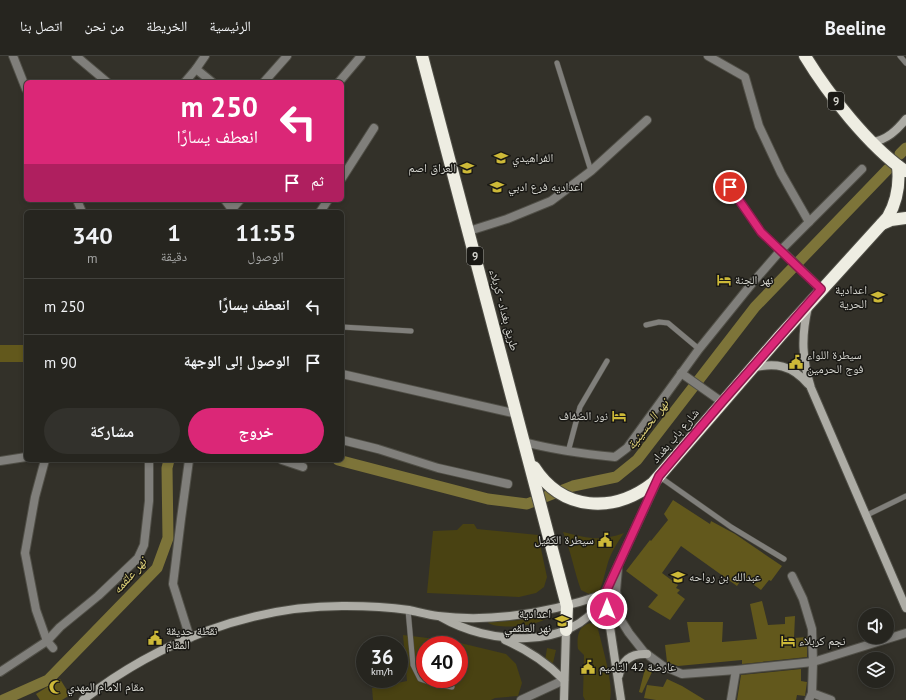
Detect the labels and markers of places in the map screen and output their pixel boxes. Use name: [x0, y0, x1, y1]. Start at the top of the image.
school or university icon: الفراهيدي: [493, 150, 509, 166]
place label: الفراهيدي: [512, 150, 553, 168]
place label: العراق اصم: [408, 160, 456, 176]
school or university icon: العراق اصم: [459, 160, 475, 176]
pin: [713, 170, 747, 204]
school or university icon: اعداديه فرع ادبي: [489, 179, 505, 195]
place label: اعداديه فرع ادبي: [508, 179, 583, 197]
hotel icon: نهر الجنة: [716, 272, 732, 288]
place label: نهر الجنة: [735, 272, 773, 287]
place label: اعدادية الحرية: [835, 282, 867, 311]
school or university icon: اعدادية الحرية: [870, 289, 886, 305]
place label: سيطرة اللواء فوج الحرمين: [807, 347, 864, 376]
public building icon: سيطرة اللواء فوج الحرمين: [788, 354, 804, 370]
place label: نور الضفاف: [559, 408, 608, 423]
hotel icon: نور الضفاف: [611, 408, 627, 424]
place label: سيطرة الكفيل: [534, 532, 594, 547]
public building icon: سيطرة الكفيل: [597, 532, 613, 548]
school or university icon: عبدالله بن رواحه: [670, 569, 686, 585]
place label: عبدالله بن رواحه: [689, 569, 761, 584]
place label: اعدادية نهر العلقمي: [504, 606, 551, 638]
school or university icon: اعدادية نهر العلقمي: [554, 613, 570, 629]
place label: نقطة حديقة المقام: [166, 623, 218, 653]
public building icon: نقطة حديقة المقام: [147, 630, 163, 646]
hotel icon: نجم كربلاء: [780, 633, 796, 649]
place label: نجم كربلاء: [799, 633, 846, 649]
public building icon: عارضة 42 التاميم: [580, 659, 596, 675]
place label: عارضة 42 التاميم: [599, 659, 676, 675]
mosque icon: مقام الامام المهدي: [48, 679, 64, 695]
place label: مقام الامام المهدي: [67, 679, 144, 697]

